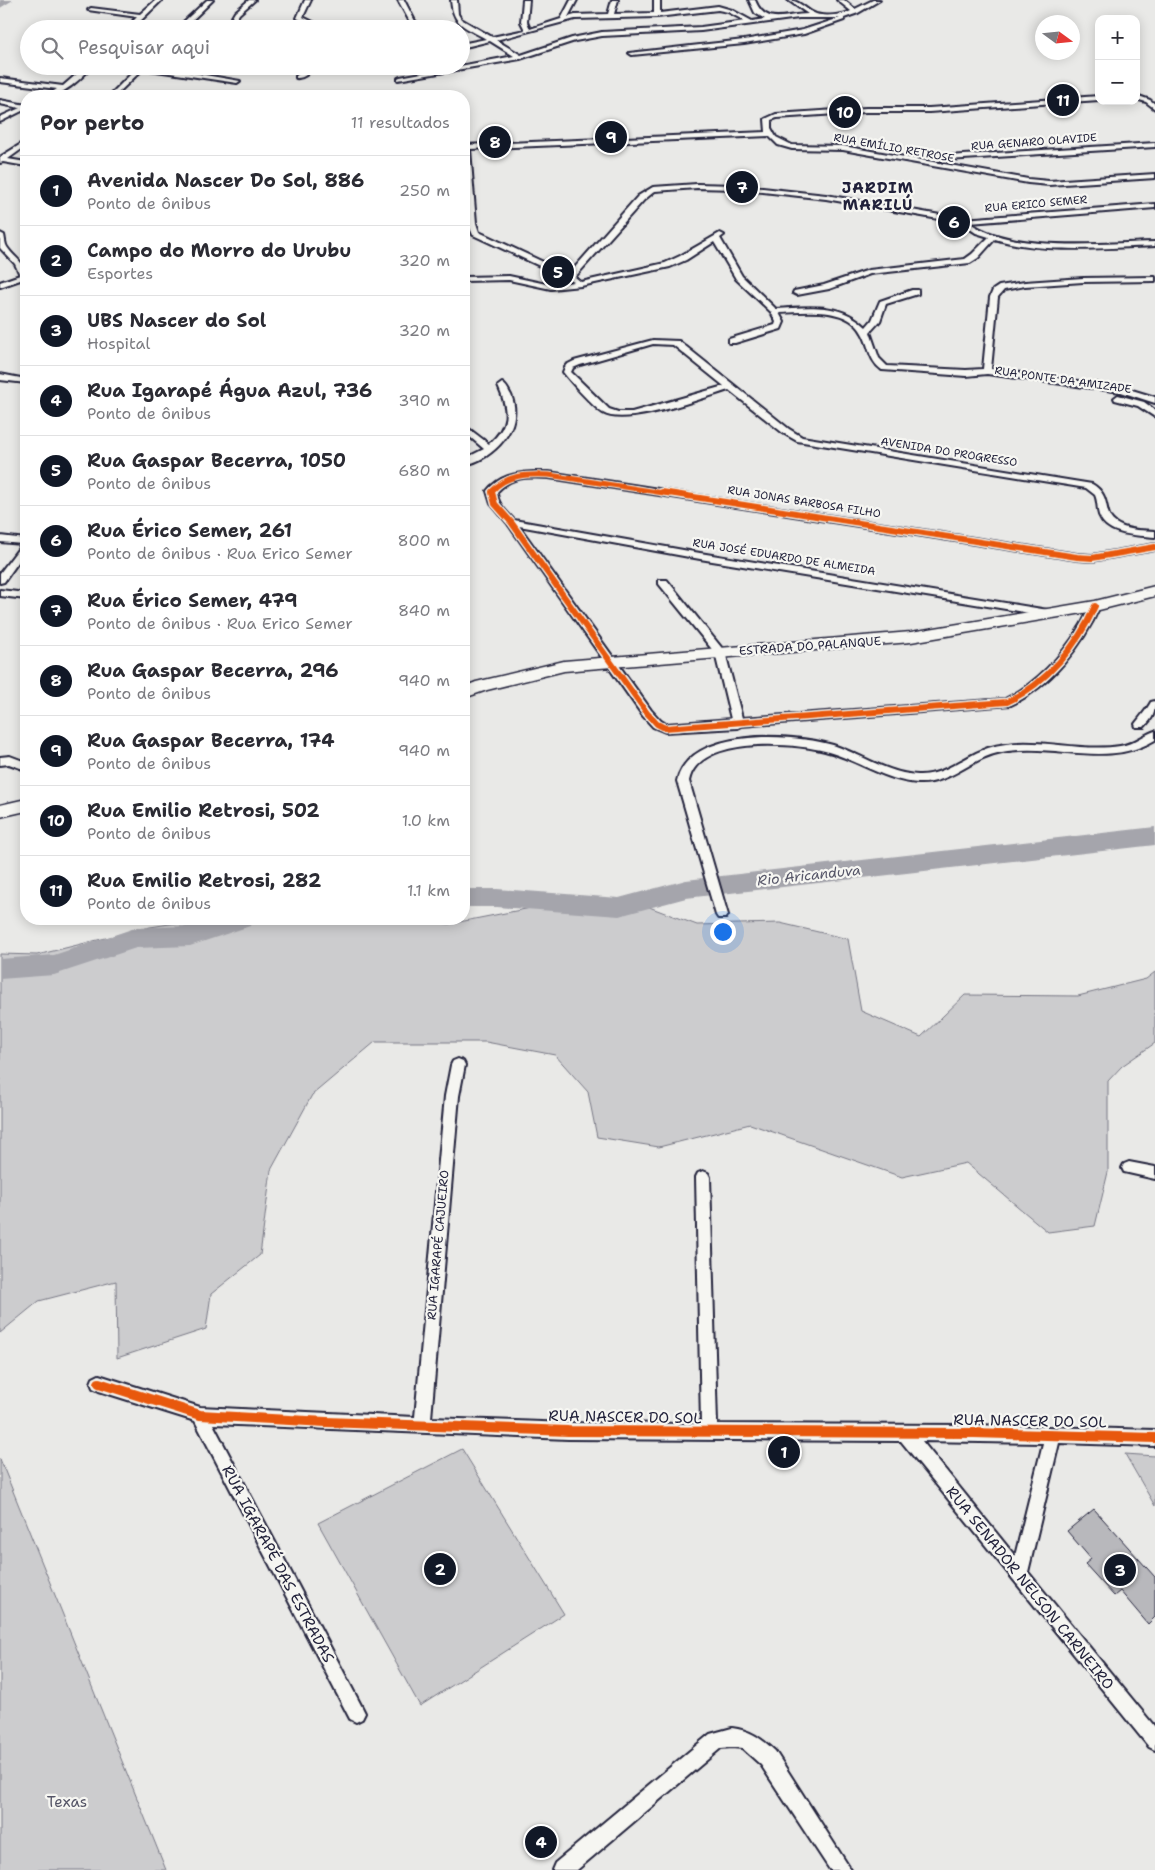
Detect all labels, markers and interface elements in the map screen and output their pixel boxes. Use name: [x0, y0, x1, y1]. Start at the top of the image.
north arrow: [1035, 15, 1080, 60]
map controls: [1095, 15, 1140, 105]
button: +: [1095, 15, 1140, 60]
search box: [20, 20, 470, 75]
icon: search: [38, 34, 66, 62]
text: Pesquisar aqui: [78, 35, 210, 60]
button: −: [1095, 60, 1140, 105]
pin: 11: [1047, 81, 1079, 119]
pin: 10: [829, 93, 861, 131]
text: Por perto: [40, 109, 144, 137]
text: 11 resultados: [351, 112, 450, 133]
pin: 9: [595, 118, 627, 156]
pin: 8: [479, 123, 511, 161]
street label: RUA EMÍLIO RETROSE: [832, 129, 956, 166]
street label: RUA GENARO OLAVIDE: [971, 130, 1098, 154]
text: Avenida Nascer Do Sol, 886: [87, 168, 364, 193]
pin: 7: [726, 168, 758, 206]
district label: JARDIM MARILÚ: [842, 178, 914, 215]
text: 1: [52, 180, 60, 201]
text: 250 m: [399, 180, 450, 201]
street label: RUA ERICO SEMER: [984, 192, 1088, 216]
text: Ponto de ônibus: [87, 193, 211, 214]
pin: 6: [938, 203, 970, 241]
text: Campo do Morro do Urubu: [87, 238, 351, 263]
text: 2: [50, 250, 62, 271]
text: 320 m: [399, 250, 450, 271]
pin: 5: [542, 253, 574, 291]
text: Esportes: [87, 263, 153, 284]
text: UBS Nascer do Sol: [87, 308, 266, 333]
text: 3: [50, 320, 62, 341]
text: 320 m: [399, 320, 450, 341]
text: Hospital: [87, 333, 150, 354]
street label: RUA PONTE DA AMIZADE: [994, 363, 1133, 397]
text: Rua Igarapé Água Azul, 736: [87, 378, 372, 403]
text: 4: [50, 390, 62, 411]
text: 390 m: [398, 390, 450, 411]
text: Ponto de ônibus: [87, 403, 211, 424]
street label: AVENIDA DO PROGRESSO: [880, 434, 1018, 470]
text: Rua Gaspar Becerra, 1050: [87, 448, 346, 473]
text: 5: [51, 460, 61, 481]
text: 680 m: [398, 460, 450, 481]
text: Ponto de ônibus: [87, 473, 211, 494]
street label: RUA JONAS BARBOSA FILHO: [726, 482, 882, 522]
text: Rua Érico Semer, 261: [87, 518, 292, 543]
text: 6: [50, 530, 62, 551]
text: 800 m: [398, 530, 450, 551]
street label: RUA JOSÉ EDUARDO DE ALMEIDA: [692, 534, 876, 579]
text: Ponto de ônibus · Rua Erico Semer: [87, 543, 353, 564]
text: Rua Érico Semer, 479: [87, 588, 298, 613]
text: 7: [50, 600, 62, 621]
text: 840 m: [398, 600, 450, 621]
text: Ponto de ônibus · Rua Erico Semer: [87, 613, 353, 634]
street label: ESTRADA DO PALANQUE: [738, 633, 882, 659]
text: Rua Gaspar Becerra, 296: [87, 658, 339, 683]
text: 8: [50, 670, 62, 691]
text: 940 m: [398, 670, 450, 691]
text: Ponto de ônibus: [87, 683, 211, 704]
text: Rua Gaspar Becerra, 174: [87, 728, 334, 753]
text: 9: [50, 740, 62, 761]
text: 940 m: [398, 740, 450, 761]
text: Ponto de ônibus: [87, 753, 211, 774]
text: Rua Emilio Retrosi, 502: [87, 798, 320, 823]
text: 10: [47, 810, 65, 831]
text: 1.0 km: [402, 810, 450, 831]
text: Ponto de ônibus: [87, 823, 211, 844]
water label: Rio Aricanduva: [756, 861, 862, 889]
text: Rua Emilio Retrosi, 282: [87, 868, 321, 893]
text: 11: [49, 880, 63, 901]
text: 1.1 km: [407, 880, 450, 901]
text: Ponto de ônibus: [87, 893, 211, 914]
your location: [710, 919, 736, 945]
street label: RUA IGARAPÉ CAJUEIRO: [423, 1169, 453, 1321]
street label: RUA NASCER DO SOL: [548, 1406, 702, 1428]
street label: RUA NASCER DO SOL: [953, 1410, 1107, 1432]
pin: 1: [768, 1433, 800, 1471]
street label: RUA IGARAPÉ DAS ESTRADAS: [217, 1462, 339, 1666]
street label: RUA SENADOR NELSON CARNEIRO: [942, 1482, 1118, 1694]
pin: 2: [424, 1550, 456, 1588]
pin: 3: [1104, 1551, 1136, 1589]
park label: Texas: [47, 1792, 87, 1812]
pin: 4: [525, 1823, 557, 1861]

